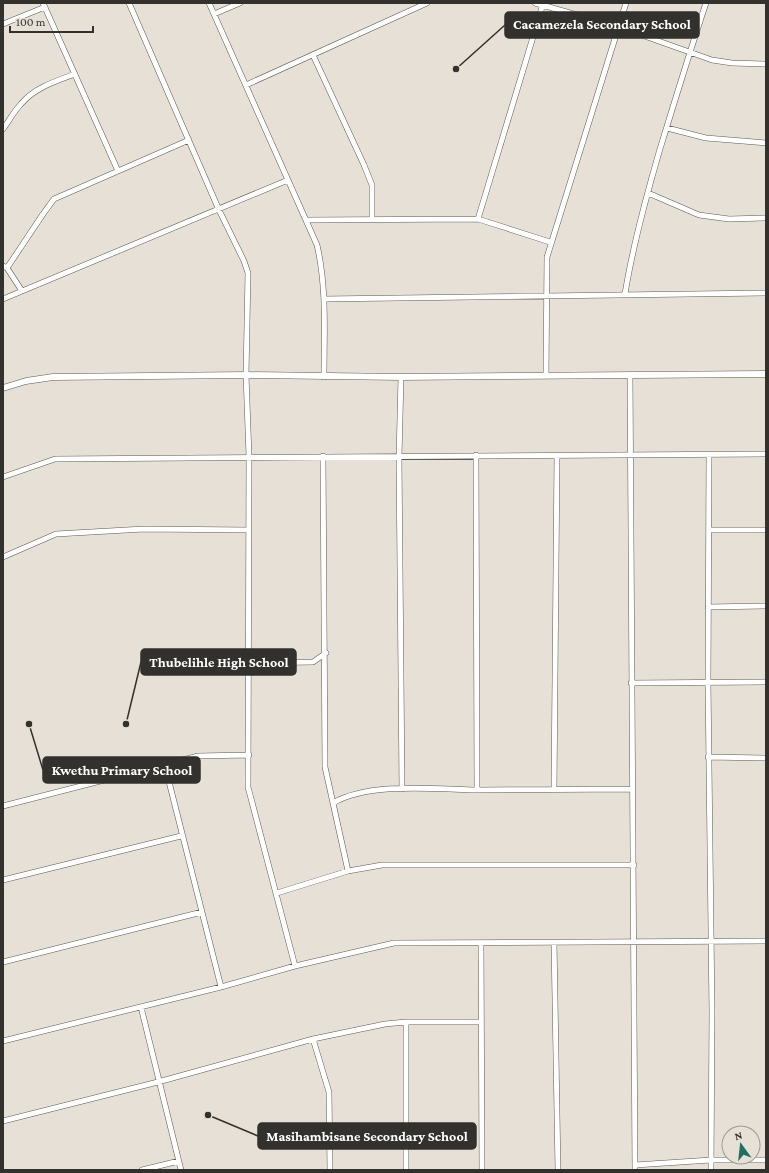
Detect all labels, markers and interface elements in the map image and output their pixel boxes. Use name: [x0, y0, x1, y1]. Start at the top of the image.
scale bar: [10, 8, 93, 34]
callout: Cacamezela Secondary School: [505, 12, 699, 38]
text: 100 m: [16, 15, 46, 29]
text: Cacamezela Secondary School: [513, 16, 691, 32]
callout: Thubelihle High School: [141, 649, 296, 675]
text: Thubelihle High School: [149, 654, 289, 670]
callout: Kwethu Primary School: [43, 757, 200, 783]
text: Kwethu Primary School: [52, 762, 192, 778]
callout: Masihambisane Secondary School: [258, 1123, 476, 1149]
north arrow: [721, 1125, 761, 1165]
text: Masihambisane Secondary School: [266, 1128, 468, 1144]
text: N: [733, 1128, 744, 1142]

